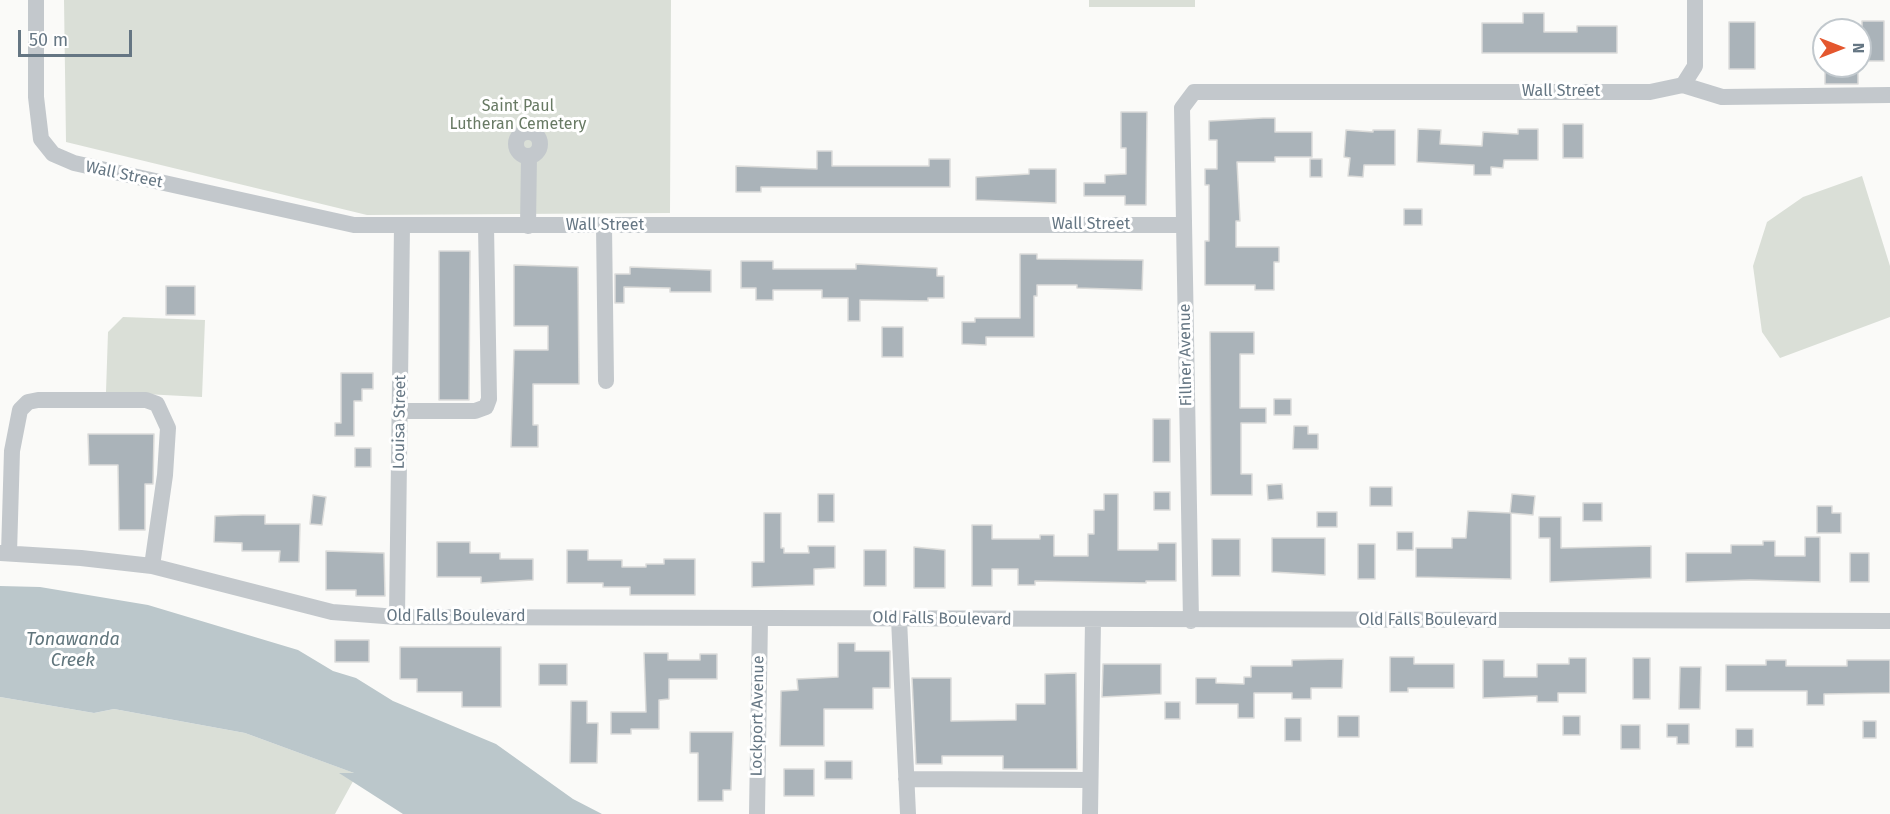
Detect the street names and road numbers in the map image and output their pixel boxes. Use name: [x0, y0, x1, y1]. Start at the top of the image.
street label: Wall Street: [1522, 82, 1600, 102]
street label: Wall Street: [84, 157, 164, 193]
street label: Wall Street: [1052, 215, 1130, 235]
street label: Wall Street: [566, 216, 644, 236]
street label: Fillner Avenue: [1176, 303, 1196, 407]
street label: Louisa Street: [390, 375, 410, 469]
street label: Old Falls Boulevard: [386, 607, 526, 627]
street label: Old Falls Boulevard: [872, 608, 1012, 630]
street label: Old Falls Boulevard: [1358, 611, 1498, 631]
street label: Lockport Avenue: [747, 655, 769, 777]

